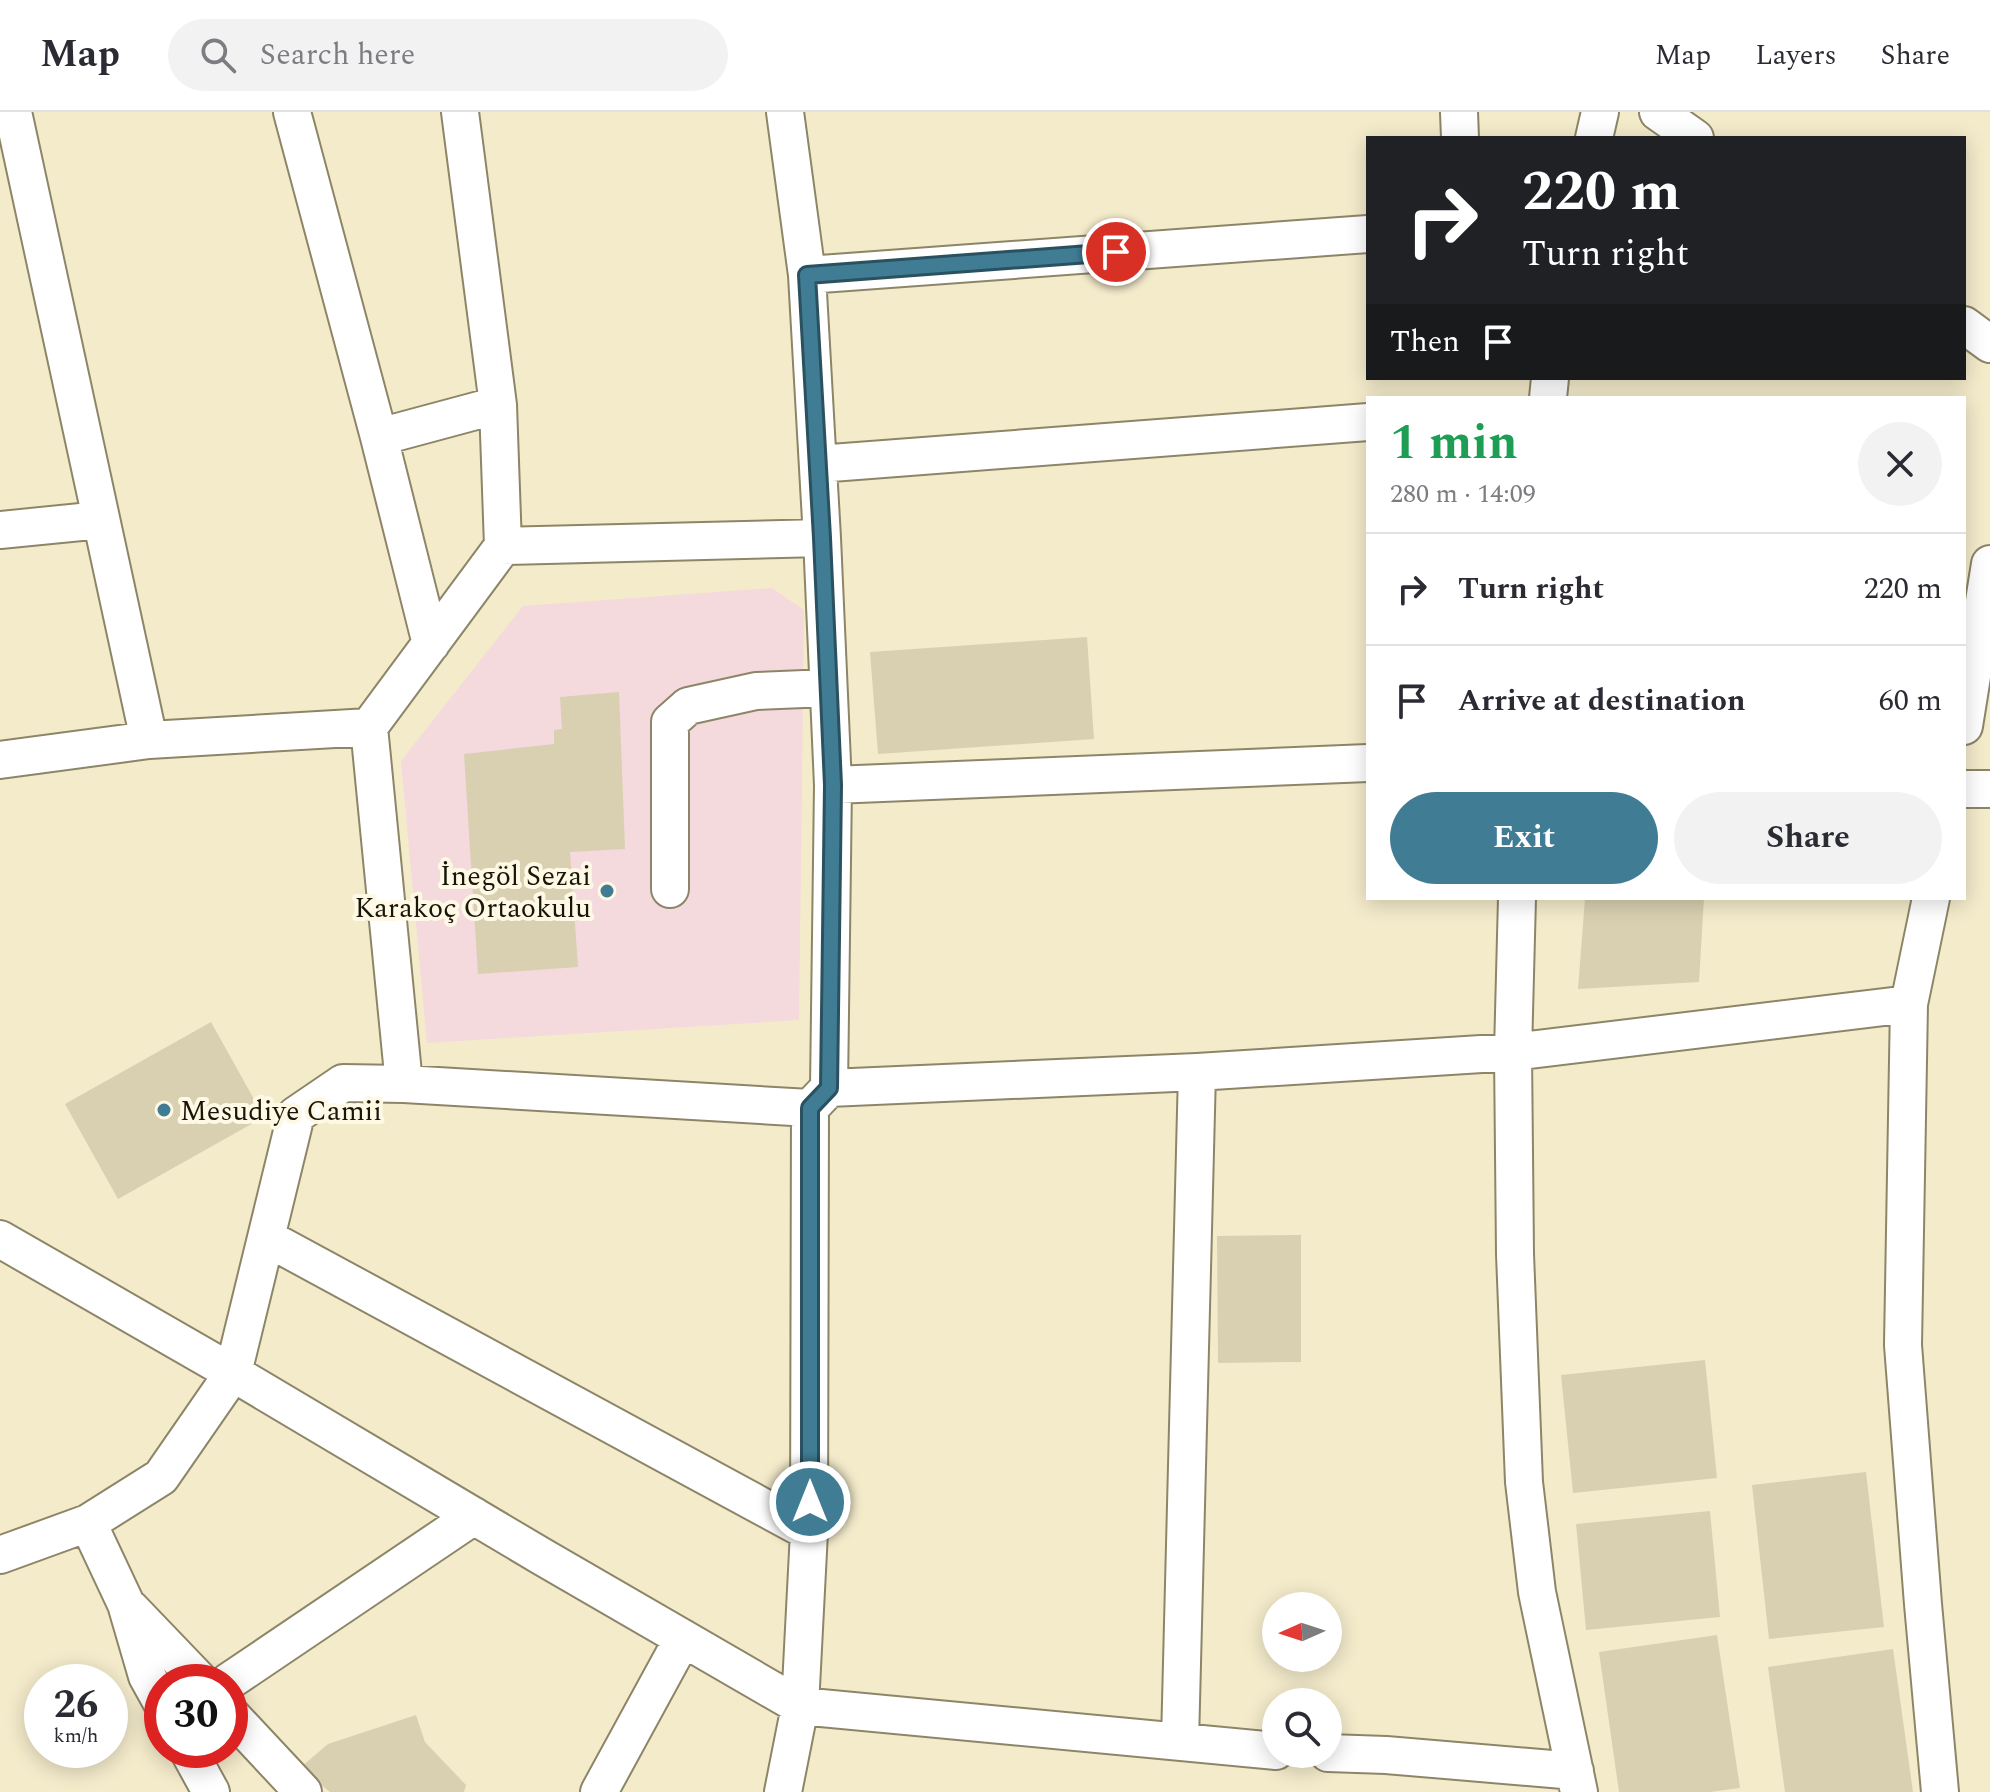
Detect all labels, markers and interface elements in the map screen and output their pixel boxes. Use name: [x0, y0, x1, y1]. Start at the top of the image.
search box: [168, 19, 728, 91]
text: Map: [40, 26, 120, 84]
text: Search here: [260, 32, 415, 78]
icon: search: [196, 33, 240, 77]
text: Map: [1655, 34, 1711, 77]
text: Layers: [1755, 34, 1837, 77]
text: Share: [1881, 34, 1950, 77]
text: 220 m: [1522, 150, 1681, 235]
icon: right: [1390, 168, 1494, 272]
pin: [1082, 218, 1150, 286]
text: Turn right: [1522, 227, 1689, 282]
icon: arrive: [1094, 230, 1138, 274]
text: Then: [1390, 319, 1460, 365]
icon: arrive: [1476, 320, 1520, 364]
text: 1 min: [1390, 407, 1518, 480]
button: close: [1858, 422, 1942, 506]
text: 280 m · 14:09: [1390, 474, 1536, 514]
text: Turn right: [1458, 566, 1604, 612]
text: 220 m: [1864, 566, 1942, 612]
icon: right: [1390, 567, 1434, 611]
text: Arrive at destination: [1458, 678, 1745, 724]
text: 60 m: [1879, 678, 1942, 724]
icon: arrive: [1390, 679, 1434, 723]
button: Exit: [1390, 792, 1658, 884]
button: Share: [1674, 792, 1942, 884]
place label: İnegöl Sezai Karakoç Ortaokulu: [355, 855, 591, 930]
marker: İnegöl Sezai Karakoç Ortaokulu: [598, 882, 616, 900]
place label: Mesudiye Camii: [180, 1090, 382, 1133]
marker: Mesudiye Camii: [155, 1101, 173, 1119]
position arrow: [768, 1460, 852, 1544]
north arrow: [1262, 1592, 1342, 1672]
map controls: [1262, 1592, 1342, 1768]
speed limit sign: 30: [144, 1664, 248, 1768]
text: 26: [54, 1675, 98, 1736]
button: search: [1262, 1688, 1342, 1768]
text: km/h: [54, 1721, 99, 1751]

